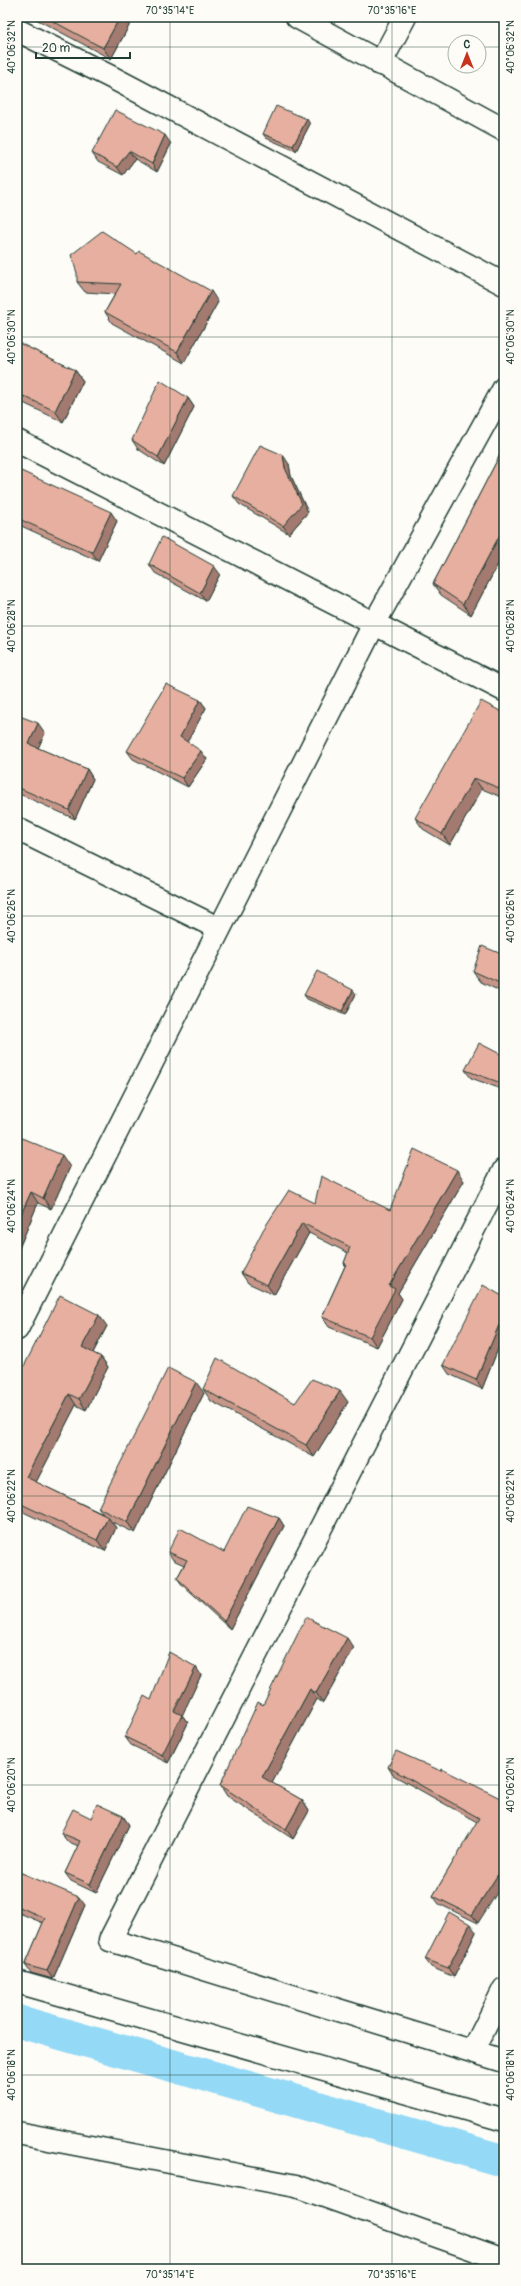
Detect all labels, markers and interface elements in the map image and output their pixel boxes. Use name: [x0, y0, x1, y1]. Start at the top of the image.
text: 70°35'14"E: [146, 5, 194, 17]
text: 70°35'16"E: [368, 5, 416, 17]
text: 40°06'32"N: [6, 20, 18, 74]
text: 40°06'32"N: [505, 20, 517, 74]
scale bar: [36, 34, 130, 60]
north arrow: [447, 34, 487, 74]
text: С: [464, 38, 471, 51]
text: 20 m: [42, 41, 71, 56]
text: 40°06'30"N: [6, 309, 18, 364]
text: 40°06'30"N: [505, 309, 517, 364]
text: 40°06'28"N: [6, 599, 18, 653]
text: 40°06'28"N: [505, 599, 517, 653]
text: 40°06'26"N: [6, 889, 18, 943]
text: 40°06'26"N: [505, 889, 517, 943]
text: 40°06'24"N: [6, 1179, 18, 1233]
text: 40°06'24"N: [505, 1179, 517, 1233]
text: 40°06'22"N: [6, 1469, 18, 1523]
text: 40°06'22"N: [505, 1469, 517, 1523]
text: 40°06'20"N: [6, 1757, 18, 1812]
text: 40°06'20"N: [505, 1757, 517, 1812]
text: 40°06'18"N: [6, 2049, 18, 2101]
text: 40°06'18"N: [505, 2049, 517, 2101]
text: 70°35'14"E: [146, 2269, 194, 2281]
text: 70°35'16"E: [368, 2269, 416, 2281]

